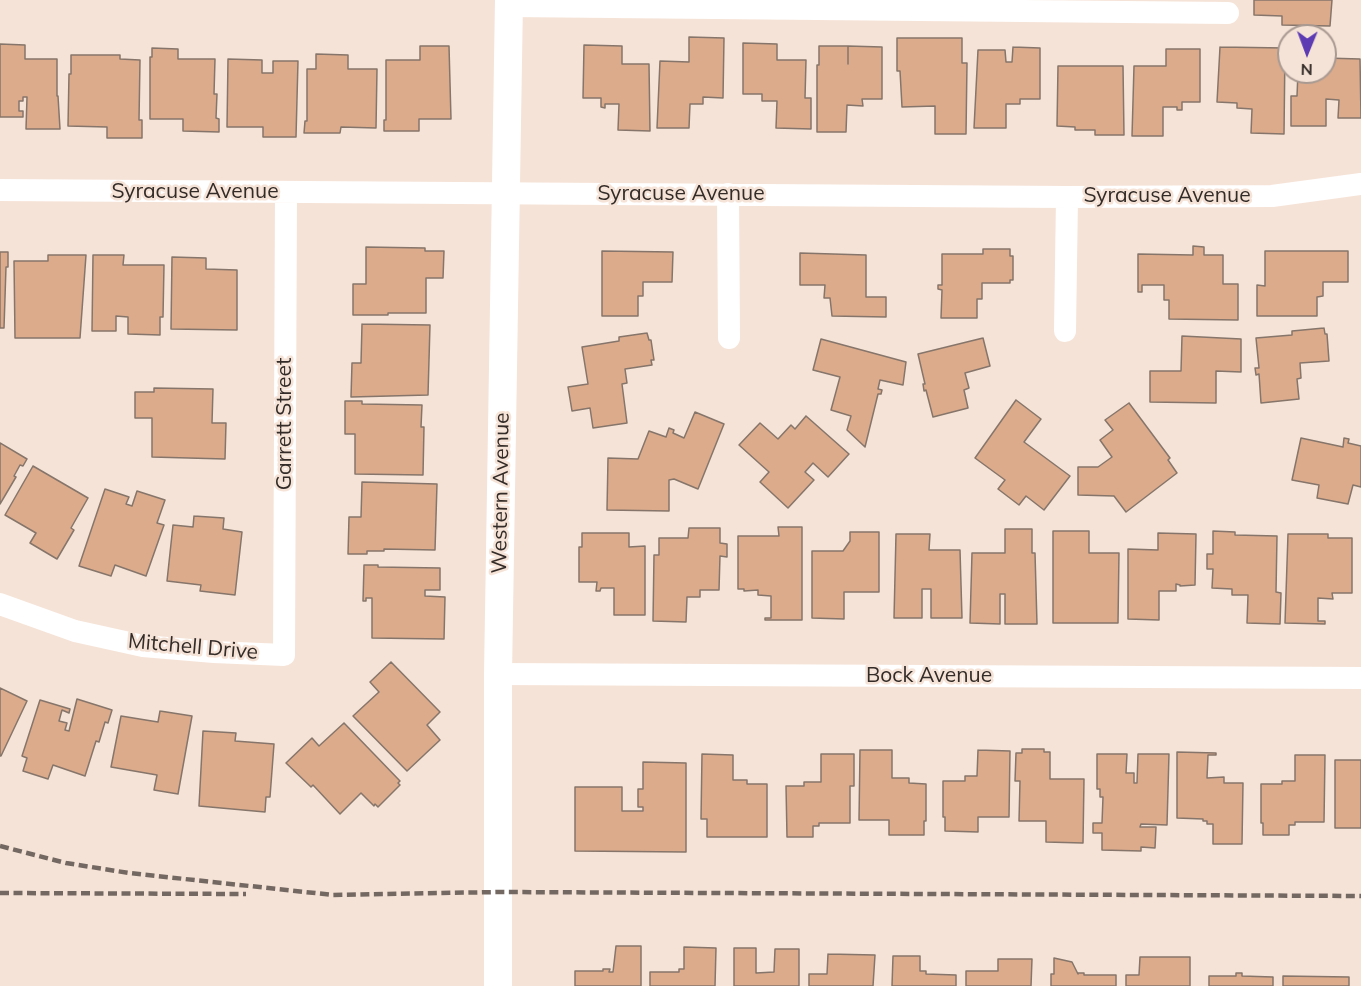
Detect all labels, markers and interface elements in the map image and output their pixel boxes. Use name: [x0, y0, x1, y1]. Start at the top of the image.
north arrow: [1277, 24, 1337, 84]
text: N: [1301, 60, 1313, 80]
street label: Syracuse Avenue: [111, 179, 279, 205]
street label: Syracuse Avenue: [597, 181, 765, 207]
street label: Syracuse Avenue: [1083, 183, 1251, 209]
street label: Garrett Street: [272, 358, 298, 490]
street label: Western Avenue: [487, 412, 515, 574]
street label: Mitchell Drive: [127, 629, 259, 665]
street label: Bock Avenue: [866, 663, 992, 689]

